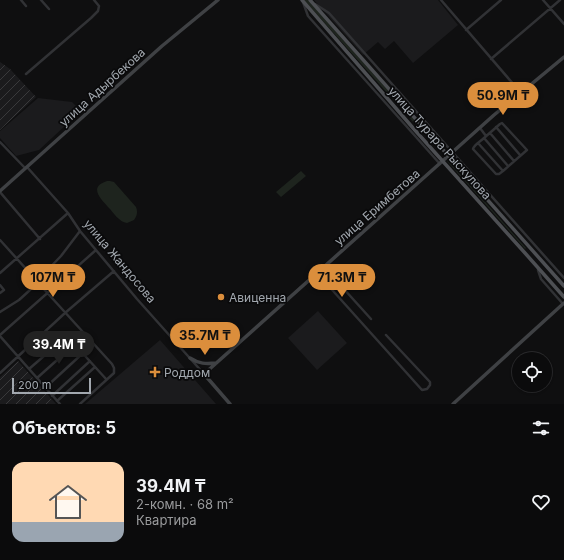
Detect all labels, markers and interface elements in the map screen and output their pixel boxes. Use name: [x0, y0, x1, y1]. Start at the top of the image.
street label: улица Адырбекова: [56, 44, 148, 130]
pin: 50.9M ₸: [466, 82, 540, 116]
street label: улица Турара Рыскулова: [385, 83, 495, 203]
text: 50.9M ₸: [476, 87, 530, 103]
street label: улица Еримбетова: [331, 166, 423, 248]
street label: улица Жандосова: [81, 216, 159, 306]
pin: 107M ₸: [20, 264, 86, 298]
pin: 71.3M ₸: [305, 264, 379, 298]
text: 107M ₸: [30, 269, 76, 285]
text: 71.3M ₸: [317, 269, 367, 285]
place label: Авиценна: [229, 290, 286, 305]
marker: Авиценна: [216, 292, 226, 302]
pin: 35.7M ₸: [168, 322, 242, 356]
text: 35.7M ₸: [179, 327, 231, 343]
pin: 39.4M ₸: [22, 331, 96, 365]
text: 39.4M ₸: [32, 336, 86, 352]
map controls: [512, 352, 552, 392]
button: locate: [512, 352, 552, 392]
place label: Роддом: [164, 365, 210, 380]
marker: Роддом: [149, 366, 161, 378]
scale bar: [12, 376, 91, 395]
text: 200 m: [18, 378, 51, 392]
icon: filters: [530, 417, 552, 439]
text: Объектов: 5: [12, 418, 116, 438]
text: 39.4M ₸: [136, 476, 206, 496]
icon: home: [44, 478, 92, 526]
icon: heart: [530, 491, 552, 513]
text: 2-комн. · 68 m²: [136, 496, 234, 512]
text: Квартира: [136, 512, 197, 528]

